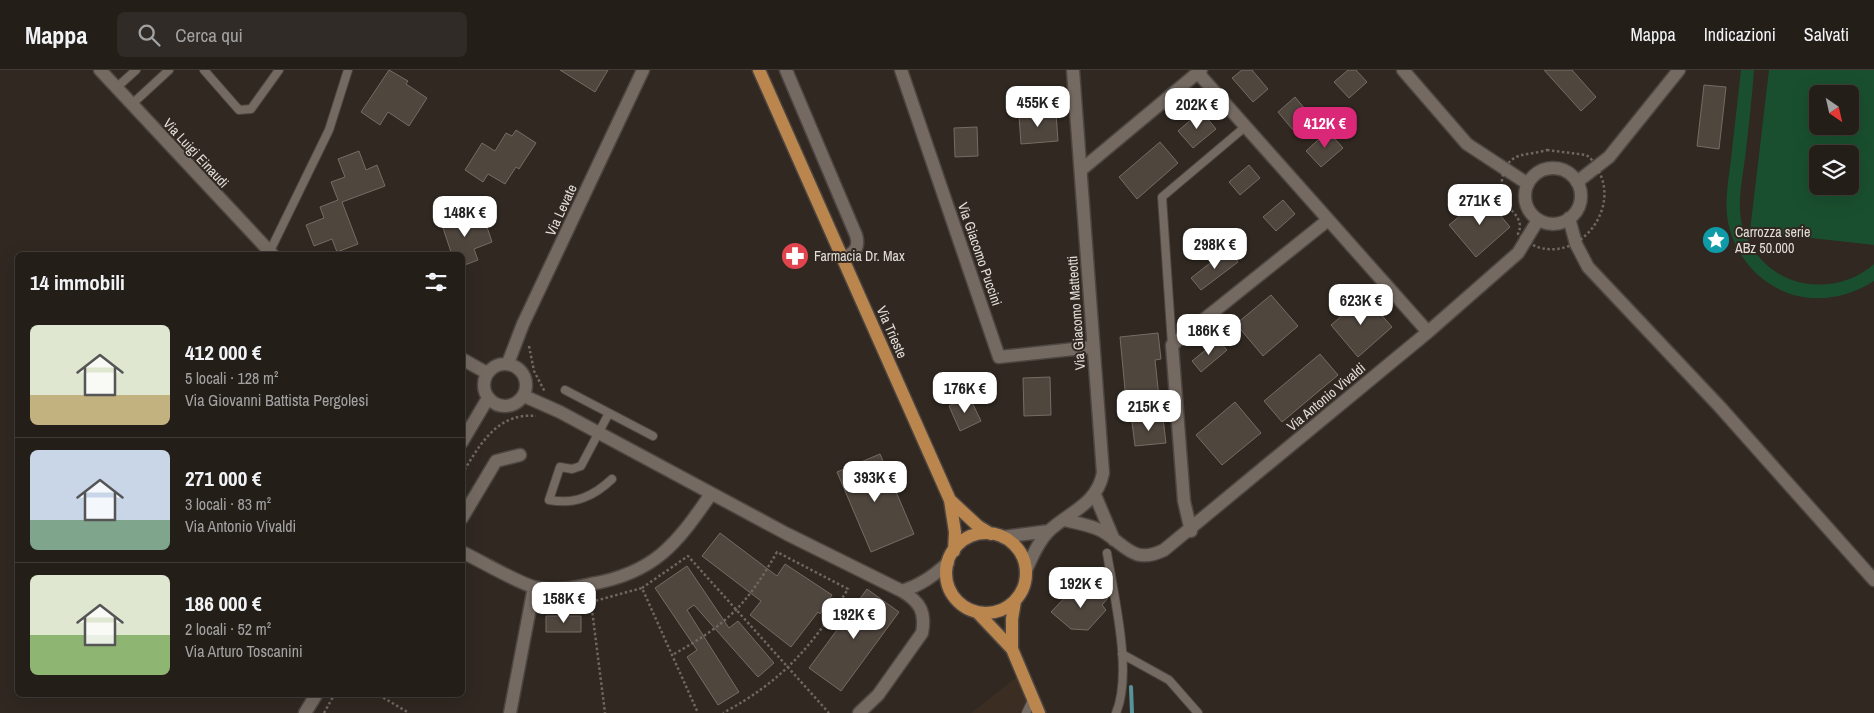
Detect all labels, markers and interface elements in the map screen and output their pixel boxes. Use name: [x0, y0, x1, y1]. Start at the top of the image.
search box: [117, 12, 467, 57]
text: Mappa: [25, 19, 87, 51]
icon: search: [135, 21, 163, 49]
text: Cerca qui: [175, 22, 243, 48]
text: Mappa: [1631, 22, 1676, 47]
text: Indicazioni: [1704, 22, 1776, 47]
text: Salvati: [1804, 22, 1849, 47]
pin: 455K €: [997, 85, 1079, 128]
north arrow: [1809, 85, 1859, 135]
map controls: [1809, 85, 1859, 195]
pin: 202K €: [1156, 88, 1238, 130]
text: 455K €: [1017, 91, 1059, 113]
text: 202K €: [1176, 93, 1218, 115]
pin: 412K €: [1284, 106, 1366, 149]
text: 412K €: [1304, 112, 1346, 134]
street label: Via Luigi Einaudi: [159, 114, 233, 192]
button: layers: [1809, 145, 1859, 195]
street label: Via Levate: [541, 181, 581, 239]
pin: 271K €: [1439, 184, 1521, 226]
text: 271K €: [1459, 189, 1501, 211]
pin: 148K €: [424, 196, 506, 238]
street label: Via Giacomo Puccini: [954, 200, 1006, 308]
text: 148K €: [444, 201, 486, 223]
place label: Carrozza serie ABz 50.000: [1734, 223, 1810, 257]
place icon: Carrozza serie ABz 50.000: [1701, 225, 1731, 255]
pin: 298K €: [1174, 228, 1256, 270]
text: 298K €: [1194, 233, 1236, 255]
pharmacy icon: Farmacia Dr. Max: [780, 241, 810, 271]
place label: Farmacia Dr. Max: [814, 247, 905, 265]
street label: Via Giacomo Matteotti: [1063, 255, 1089, 371]
text: 14 immobili: [30, 268, 125, 297]
icon: filters: [422, 268, 450, 296]
pin: 623K €: [1320, 284, 1402, 326]
text: 623K €: [1340, 289, 1382, 311]
street label: Via Trieste: [873, 303, 911, 361]
pin: 186K €: [1168, 314, 1250, 356]
text: 186K €: [1188, 319, 1230, 341]
text: 412 000 €: [185, 338, 262, 367]
icon: home: [70, 345, 130, 405]
street label: Via Antonio Vivaldi: [1283, 359, 1369, 435]
text: 5 locali · 128 m²: [185, 367, 278, 389]
pin: 176K €: [924, 372, 1006, 414]
text: 176K €: [944, 377, 986, 399]
text: Via Giovanni Battista Pergolesi: [185, 389, 369, 411]
pin: 215K €: [1108, 390, 1190, 432]
text: 215K €: [1128, 395, 1170, 417]
pin: 393K €: [834, 460, 916, 503]
text: 271 000 €: [185, 464, 262, 493]
text: 393K €: [854, 466, 896, 488]
icon: home: [70, 470, 130, 530]
text: 3 locali · 83 m²: [185, 493, 271, 515]
text: Via Antonio Vivaldi: [185, 515, 296, 537]
pin: 192K €: [1040, 566, 1122, 609]
text: 192K €: [1060, 572, 1102, 594]
pin: 158K €: [523, 582, 605, 624]
text: 158K €: [543, 587, 585, 609]
text: 186 000 €: [185, 589, 262, 618]
icon: home: [70, 595, 130, 655]
pin: 192K €: [813, 598, 895, 640]
text: 192K €: [833, 603, 875, 625]
text: 2 locali · 52 m²: [185, 618, 271, 640]
text: Via Arturo Toscanini: [185, 640, 303, 662]

